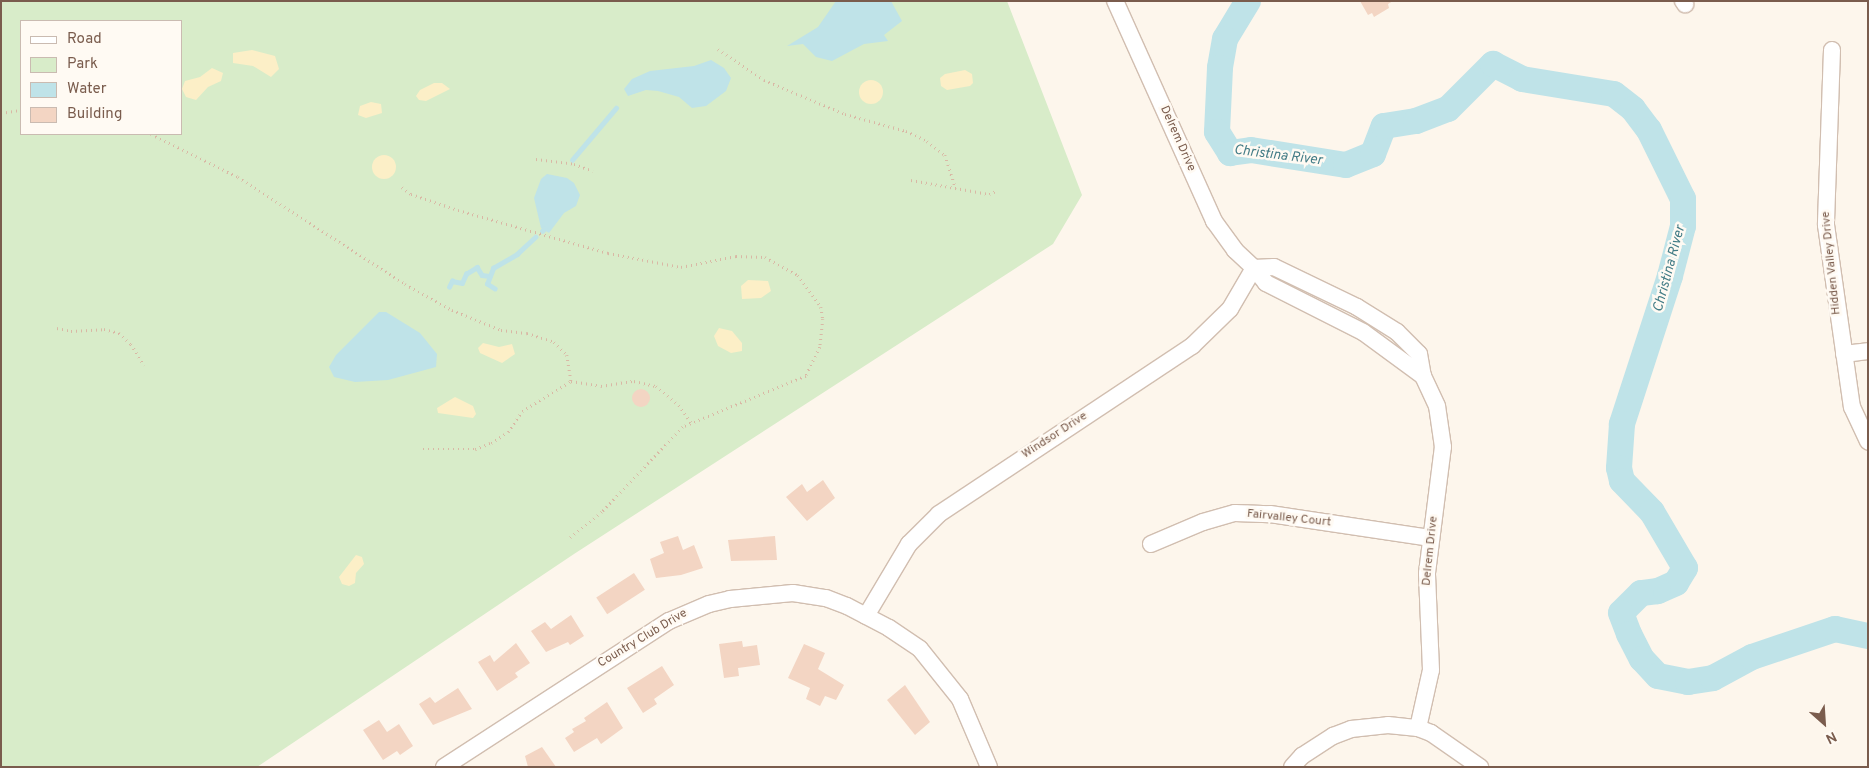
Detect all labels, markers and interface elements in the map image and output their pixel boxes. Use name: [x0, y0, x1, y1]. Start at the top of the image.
legend: [20, 20, 182, 135]
text: Road: [67, 30, 102, 49]
text: Park: [67, 55, 98, 74]
text: Water: [67, 80, 106, 99]
street label: Delrem Drive: [1156, 104, 1198, 174]
text: Building: [67, 105, 122, 124]
water label: Christina River: [1233, 142, 1323, 170]
street label: Hidden Valley Drive: [1819, 210, 1845, 316]
water label: Christina River: [1650, 224, 1690, 314]
street label: Windsor Drive: [1020, 410, 1090, 462]
street label: Fairvalley Court: [1246, 507, 1332, 531]
street label: Delrem Drive: [1420, 515, 1442, 587]
street label: Country Club Drive: [596, 607, 690, 671]
north arrow: [1799, 698, 1849, 748]
text: N: [1823, 727, 1839, 747]

